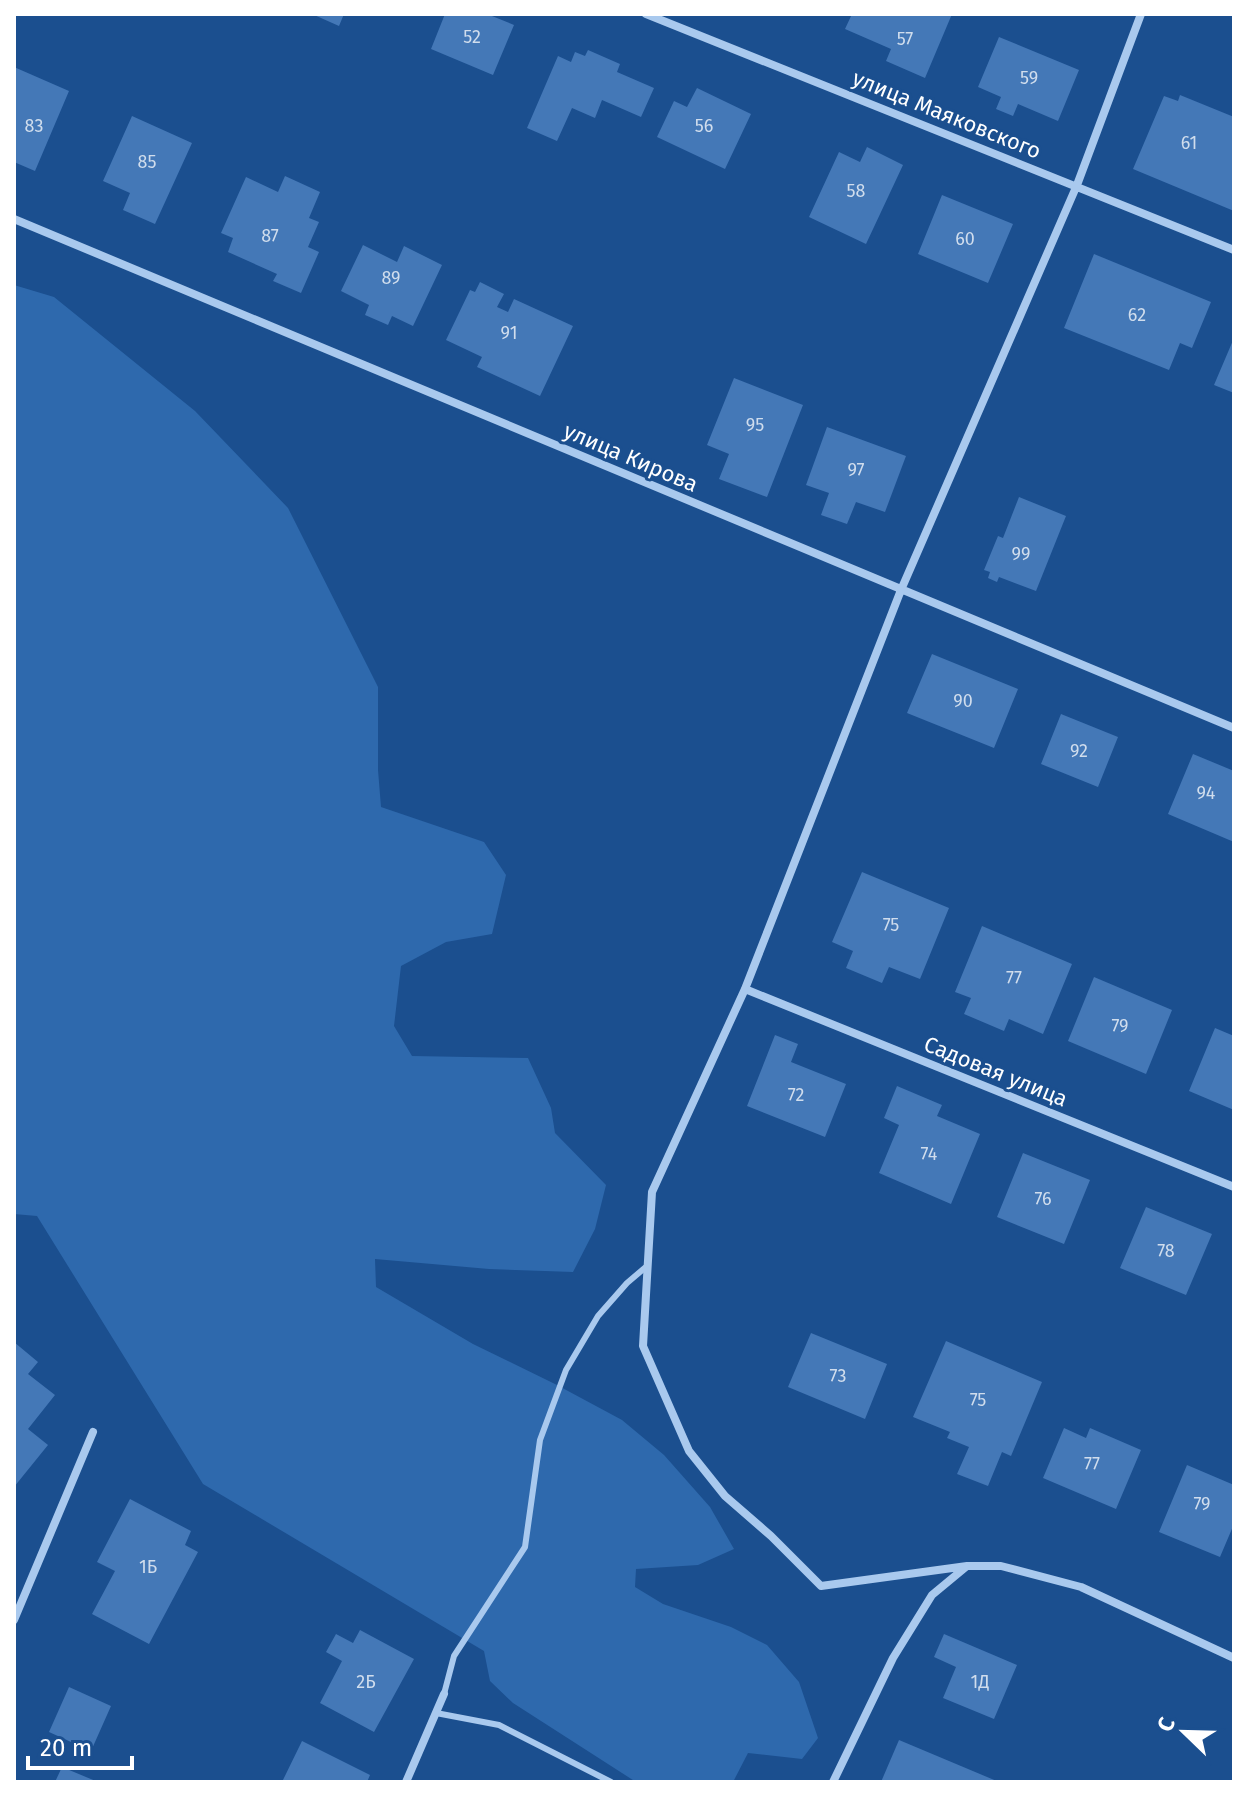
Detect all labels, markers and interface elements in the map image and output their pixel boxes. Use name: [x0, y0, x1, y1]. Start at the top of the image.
house number: 52: [463, 26, 481, 48]
house number: 57: [897, 28, 913, 50]
street label: улица Маяковского: [849, 64, 1045, 165]
house number: 59: [1020, 67, 1038, 89]
house number: 83: [25, 115, 43, 137]
house number: 56: [695, 115, 713, 137]
house number: 61: [1181, 132, 1197, 154]
house number: 85: [138, 151, 156, 173]
house number: 58: [847, 180, 866, 202]
house number: 87: [261, 225, 279, 247]
house number: 60: [955, 228, 975, 250]
house number: 89: [381, 267, 401, 289]
house number: 62: [1128, 304, 1146, 326]
house number: 91: [501, 322, 517, 344]
house number: 95: [746, 414, 764, 436]
street label: улица Кирова: [560, 417, 702, 498]
house number: 97: [847, 459, 865, 481]
house number: 99: [1012, 543, 1030, 565]
house number: 90: [953, 690, 973, 712]
house number: 92: [1070, 740, 1088, 762]
house number: 94: [1197, 782, 1216, 804]
house number: 75: [883, 914, 899, 936]
house number: 77: [1006, 967, 1022, 989]
house number: 79: [1111, 1015, 1129, 1037]
street label: Садовая улица: [920, 1030, 1072, 1113]
house number: 72: [788, 1084, 804, 1106]
house number: 74: [921, 1143, 938, 1165]
house number: 76: [1034, 1188, 1052, 1210]
house number: 78: [1157, 1240, 1175, 1262]
house number: 73: [830, 1365, 846, 1387]
house number: 75: [970, 1389, 986, 1411]
house number: 77: [1084, 1453, 1100, 1475]
house number: 79: [1193, 1493, 1211, 1515]
house number: 1Б: [139, 1556, 157, 1578]
house number: 2Б: [356, 1671, 376, 1693]
house number: 1Д: [971, 1671, 989, 1693]
north arrow: [1144, 1692, 1224, 1772]
text: С: [1151, 1713, 1181, 1735]
scale bar: [28, 1720, 132, 1770]
text: 20 m: [40, 1734, 92, 1762]

